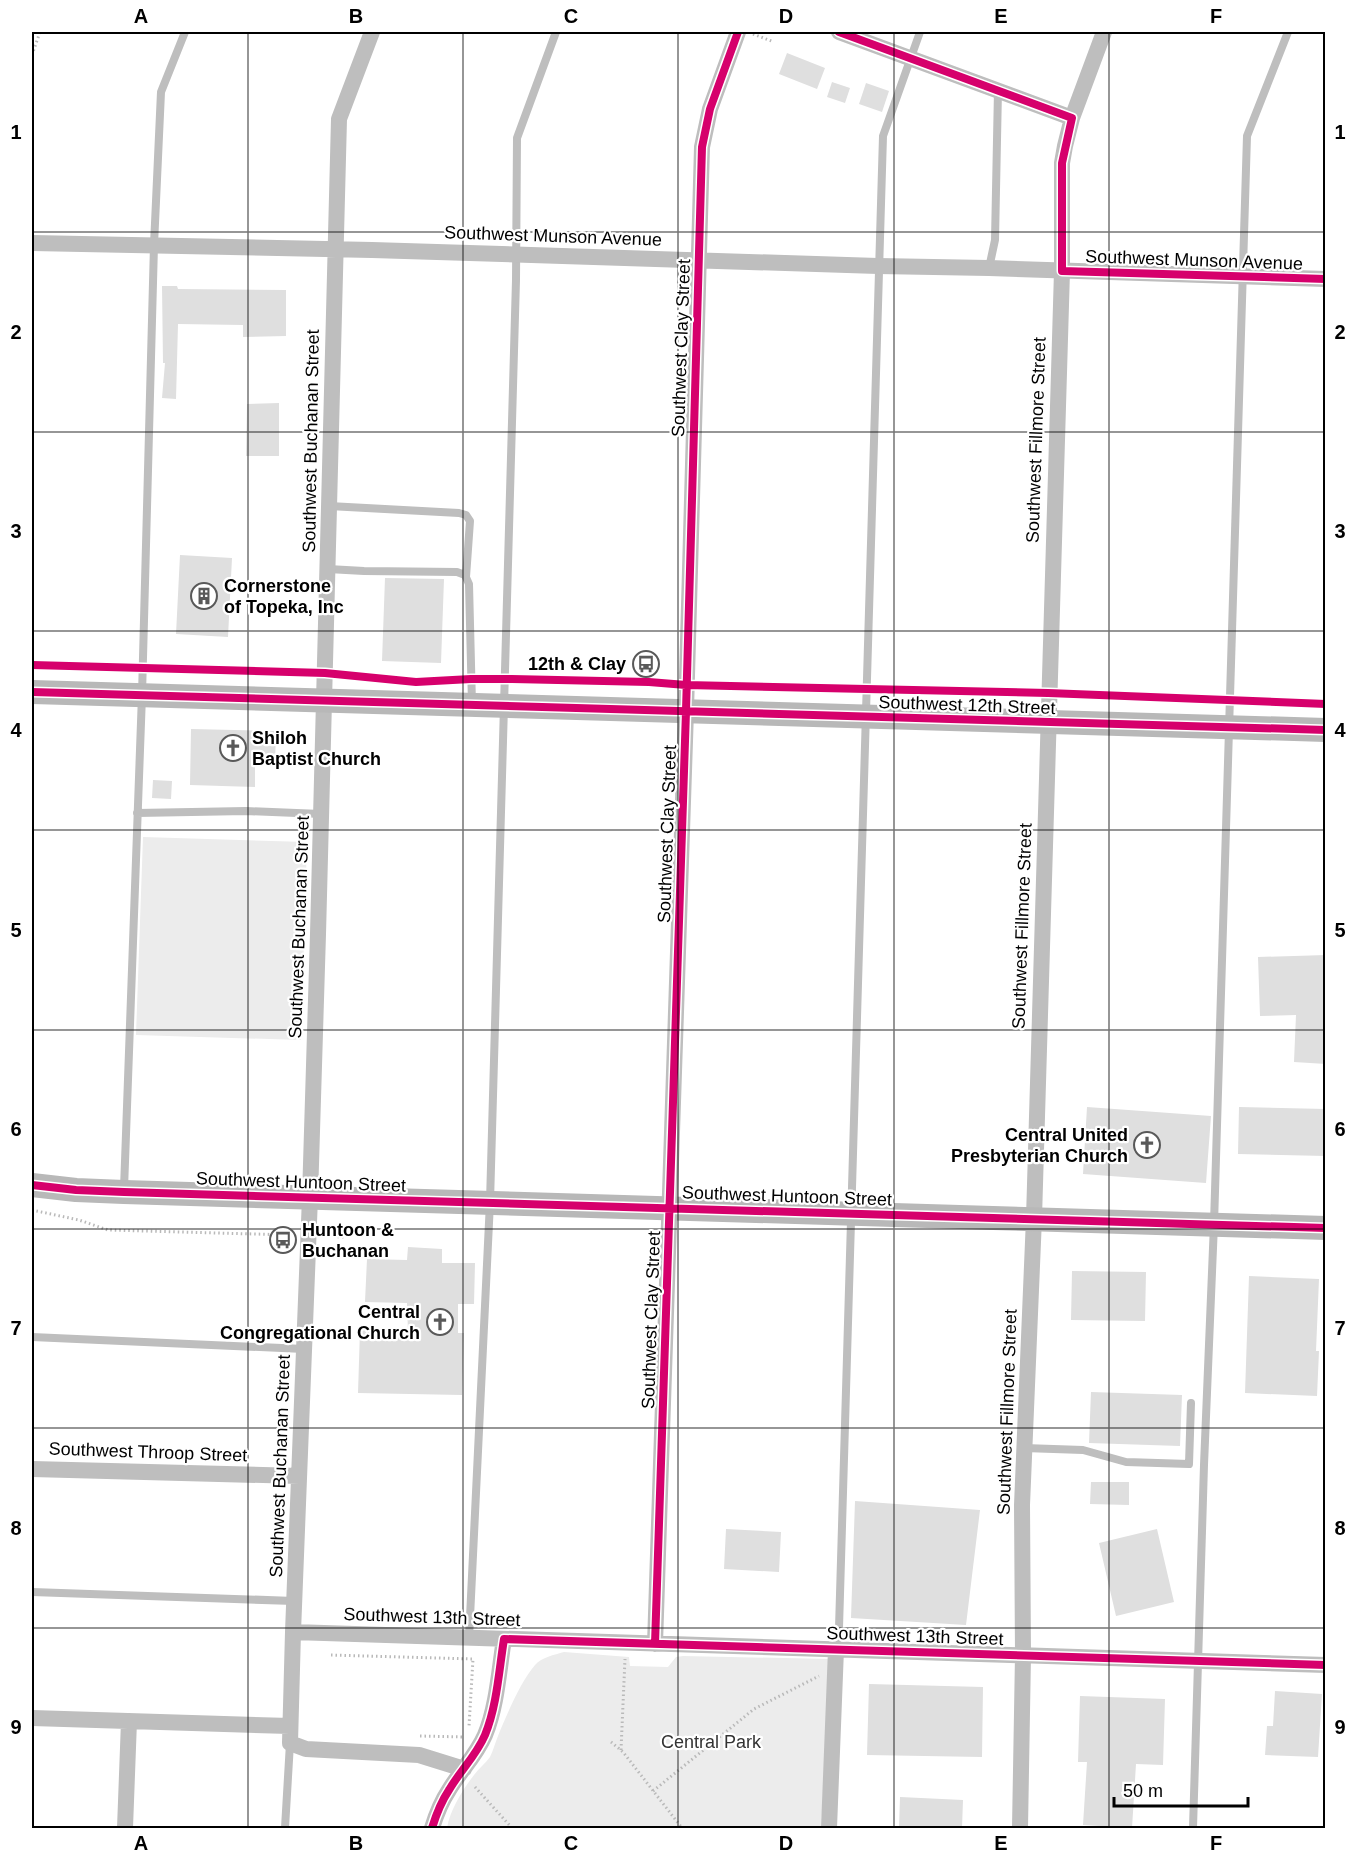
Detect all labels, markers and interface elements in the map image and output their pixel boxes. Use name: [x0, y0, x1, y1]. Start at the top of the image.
text: A: [134, 5, 148, 27]
text: B: [349, 5, 363, 27]
text: C: [564, 5, 578, 27]
text: D: [779, 5, 793, 27]
text: E: [994, 5, 1008, 27]
text: F: [1210, 5, 1222, 27]
text: 1: [10, 121, 22, 143]
text: 1: [1334, 121, 1346, 143]
street label: Southwest Munson Avenue: [444, 222, 662, 250]
street label: Southwest Munson Avenue: [1085, 246, 1303, 274]
street label: Southwest Clay Street: [668, 259, 694, 437]
text: 2: [10, 321, 22, 343]
text: 2: [1334, 321, 1346, 343]
street label: Southwest Buchanan Street: [299, 329, 323, 553]
street label: Southwest Fillmore Street: [1022, 337, 1050, 543]
text: 3: [10, 520, 22, 542]
text: 3: [1334, 520, 1346, 542]
place label: Cornerstone of Topeka, Inc: [224, 576, 344, 617]
building icon: Cornerstone of Topeka, Inc: [189, 581, 219, 611]
bus stop icon: 12th & Clay: [631, 649, 661, 679]
place label: 12th & Clay: [528, 654, 626, 674]
street label: Southwest 12th Street: [878, 692, 1056, 718]
text: 4: [10, 719, 22, 741]
text: 4: [1334, 719, 1346, 741]
place label: Shiloh Baptist Church: [252, 728, 381, 769]
church icon: Shiloh Baptist Church: [218, 733, 248, 763]
street label: Southwest Clay Street: [654, 745, 680, 923]
street label: Southwest Buchanan Street: [285, 815, 313, 1039]
street label: Southwest Fillmore Street: [1008, 823, 1036, 1029]
text: 5: [10, 919, 22, 941]
text: 5: [1334, 919, 1346, 941]
text: 6: [10, 1118, 22, 1140]
text: 6: [1334, 1118, 1346, 1140]
place label: Central United Presbyterian Church: [951, 1125, 1128, 1166]
church icon: Central United Presbyterian Church: [1132, 1130, 1162, 1160]
street label: Southwest Huntoon Street: [196, 1168, 406, 1196]
street label: Southwest Huntoon Street: [682, 1182, 892, 1210]
place label: Huntoon & Buchanan: [302, 1220, 394, 1261]
bus stop icon: Huntoon & Buchanan: [268, 1225, 298, 1255]
street label: Southwest Clay Street: [638, 1231, 664, 1409]
place label: Central Congregational Church: [220, 1302, 420, 1343]
church icon: Central Congregational Church: [425, 1307, 455, 1337]
street label: Southwest Fillmore Street: [993, 1309, 1021, 1515]
text: 7: [10, 1317, 22, 1339]
text: 7: [1334, 1317, 1346, 1339]
street label: Southwest Buchanan Street: [266, 1354, 294, 1578]
street label: Southwest Throop Street: [48, 1439, 248, 1465]
text: 8: [10, 1517, 22, 1539]
text: 8: [1334, 1517, 1346, 1539]
street label: Southwest 13th Street: [343, 1604, 521, 1630]
street label: Southwest 13th Street: [826, 1623, 1004, 1649]
text: 9: [10, 1716, 22, 1738]
text: 9: [1334, 1716, 1346, 1738]
park label: Central Park: [661, 1732, 762, 1752]
scale bar: [1114, 1770, 1248, 1808]
text: 50 m: [1123, 1781, 1163, 1801]
text: A: [134, 1832, 148, 1854]
text: B: [349, 1832, 363, 1854]
text: C: [564, 1832, 578, 1854]
text: D: [779, 1832, 793, 1854]
text: E: [994, 1832, 1008, 1854]
text: F: [1210, 1832, 1222, 1854]

